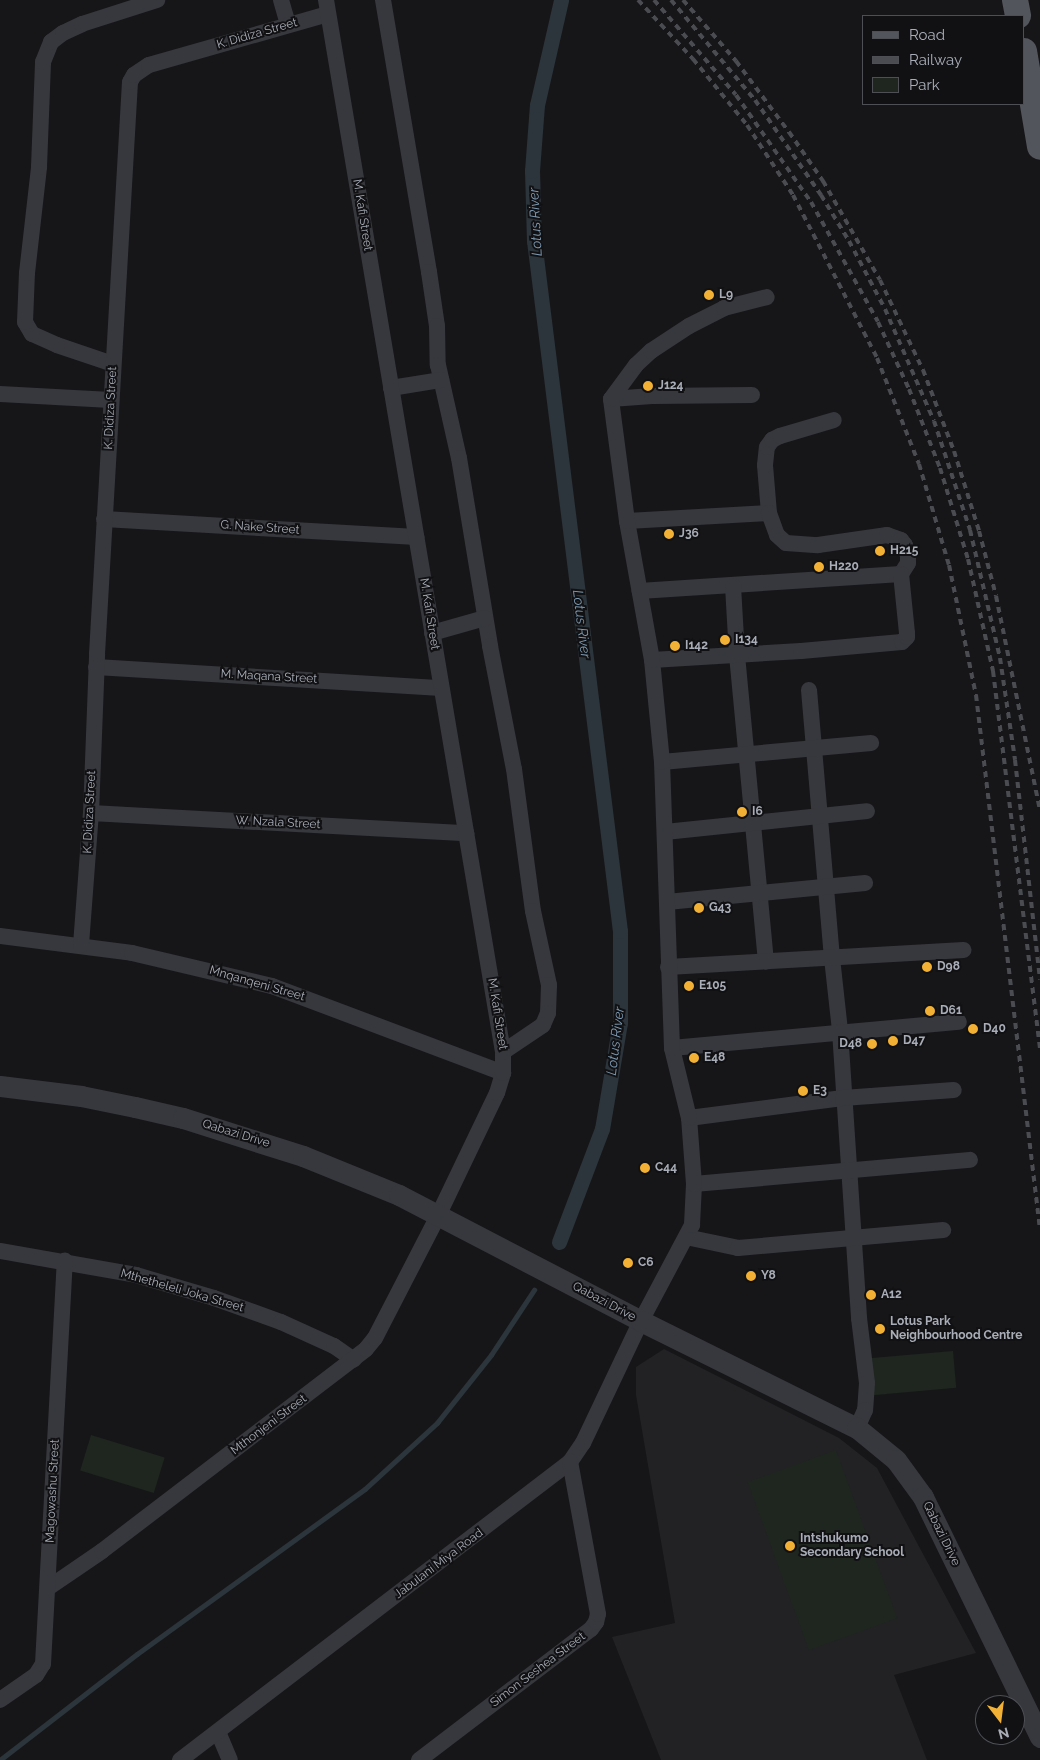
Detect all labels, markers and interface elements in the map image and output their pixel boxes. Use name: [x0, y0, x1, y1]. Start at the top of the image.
legend: [862, 15, 1025, 105]
street label: K. Didiza Street: [215, 16, 299, 52]
text: Road: [909, 26, 945, 44]
text: Railway: [909, 51, 962, 69]
text: Park: [909, 76, 940, 94]
street label: M. Kafi Street: [349, 178, 375, 252]
water label: Lotus River: [525, 187, 545, 257]
place label: L9: [719, 288, 733, 302]
marker: L9: [703, 289, 715, 301]
street label: K. Didiza Street: [102, 366, 120, 450]
place label: J124: [658, 379, 683, 393]
marker: J124: [642, 380, 654, 392]
street label: G. Nake Street: [220, 518, 300, 538]
place label: J36: [679, 527, 699, 541]
marker: J36: [663, 528, 675, 540]
place label: H215: [890, 544, 918, 558]
marker: H215: [874, 545, 886, 557]
place label: H220: [829, 560, 859, 574]
marker: H220: [813, 561, 825, 573]
street label: M. Kafi Street: [416, 577, 442, 651]
water label: Lotus River: [569, 589, 595, 659]
place label: I134: [735, 633, 758, 647]
marker: I134: [719, 634, 731, 646]
place label: I142: [685, 639, 708, 653]
marker: I142: [669, 640, 681, 652]
street label: M. Maqana Street: [220, 667, 318, 687]
street label: K. Didiza Street: [81, 770, 99, 854]
place label: I6: [752, 805, 763, 819]
marker: I6: [736, 806, 748, 818]
street label: W. Nzala Street: [235, 814, 321, 832]
place label: G43: [709, 901, 731, 915]
marker: G43: [693, 902, 705, 914]
place label: D98: [937, 960, 960, 974]
marker: D98: [921, 961, 933, 973]
street label: Mnqanqeni Street: [208, 963, 306, 1005]
street label: M. Kafi Street: [484, 977, 510, 1051]
place label: E105: [699, 979, 726, 993]
marker: E105: [683, 980, 695, 992]
place label: D61: [940, 1004, 962, 1018]
marker: D61: [924, 1005, 936, 1017]
water label: Lotus River: [602, 1006, 628, 1076]
place label: D40: [983, 1022, 1006, 1036]
marker: D40: [967, 1023, 979, 1035]
place label: D47: [903, 1034, 925, 1048]
marker: D47: [887, 1035, 899, 1047]
place label: D48: [839, 1037, 862, 1051]
marker: D48: [866, 1038, 878, 1050]
place label: E48: [704, 1051, 725, 1065]
marker: E48: [688, 1052, 700, 1064]
place label: E3: [813, 1084, 827, 1098]
marker: E3: [797, 1085, 809, 1097]
street label: Qabazi Drive: [201, 1117, 271, 1151]
place label: C44: [655, 1161, 677, 1175]
marker: C44: [639, 1162, 651, 1174]
place label: C6: [638, 1256, 654, 1270]
marker: C6: [622, 1257, 634, 1269]
street label: Mthetheleli Joka Street: [119, 1266, 245, 1316]
place label: Y8: [761, 1269, 776, 1283]
marker: Y8: [745, 1270, 757, 1282]
street label: Qabazi Drive: [570, 1279, 638, 1325]
place label: A12: [881, 1288, 902, 1302]
marker: A12: [865, 1289, 877, 1301]
place label: Lotus Park Neighbourhood Centre: [890, 1315, 1022, 1343]
marker: Lotus Park Neighbourhood Centre: [874, 1323, 886, 1335]
street label: Mthonjeni Street: [228, 1392, 310, 1458]
street label: Magowashu Street: [43, 1439, 63, 1543]
street label: Qabazi Drive: [919, 1500, 963, 1568]
street label: Jabulani Miya Road: [392, 1526, 486, 1602]
place label: Intshukumo Secondary School: [800, 1532, 904, 1560]
marker: Intshukumo Secondary School: [784, 1540, 796, 1552]
street label: Simon Seshea Street: [488, 1630, 588, 1710]
north arrow: [975, 1695, 1025, 1745]
text: N: [996, 1724, 1011, 1743]

